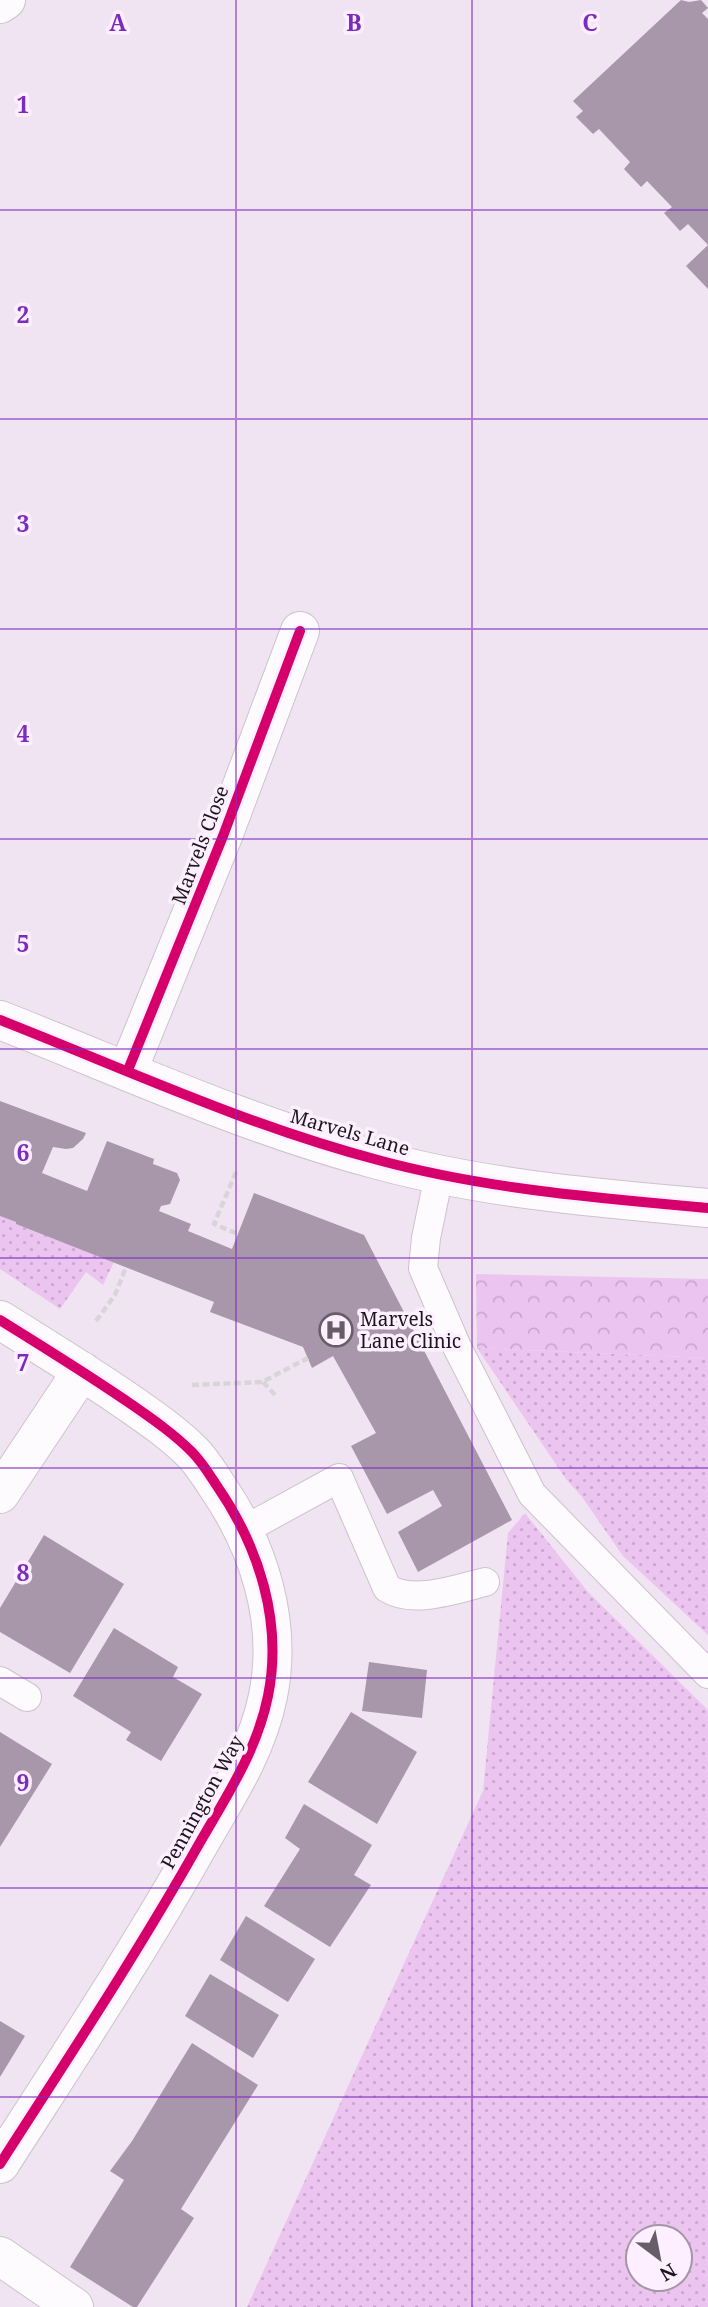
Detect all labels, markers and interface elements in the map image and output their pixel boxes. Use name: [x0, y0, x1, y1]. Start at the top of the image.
text: A: [109, 6, 127, 38]
text: B: [346, 6, 362, 38]
text: C: [582, 6, 598, 38]
text: 1: [17, 88, 30, 120]
text: 2: [17, 298, 30, 330]
text: 3: [17, 507, 30, 539]
text: 4: [17, 717, 30, 749]
street label: Marvels Close: [165, 782, 235, 908]
text: 5: [17, 927, 30, 959]
street label: Marvels Lane: [287, 1103, 413, 1161]
text: 6: [17, 1136, 30, 1168]
place label: Marvels Lane Clinic: [360, 1306, 461, 1354]
hospital icon: Marvels Lane Clinic: [317, 1311, 355, 1349]
text: 7: [17, 1346, 30, 1378]
text: 8: [17, 1556, 30, 1588]
street label: Pennington Way: [154, 1730, 250, 1874]
text: 9: [17, 1766, 30, 1798]
north arrow: [624, 2223, 694, 2293]
text: N: [655, 2257, 681, 2287]

